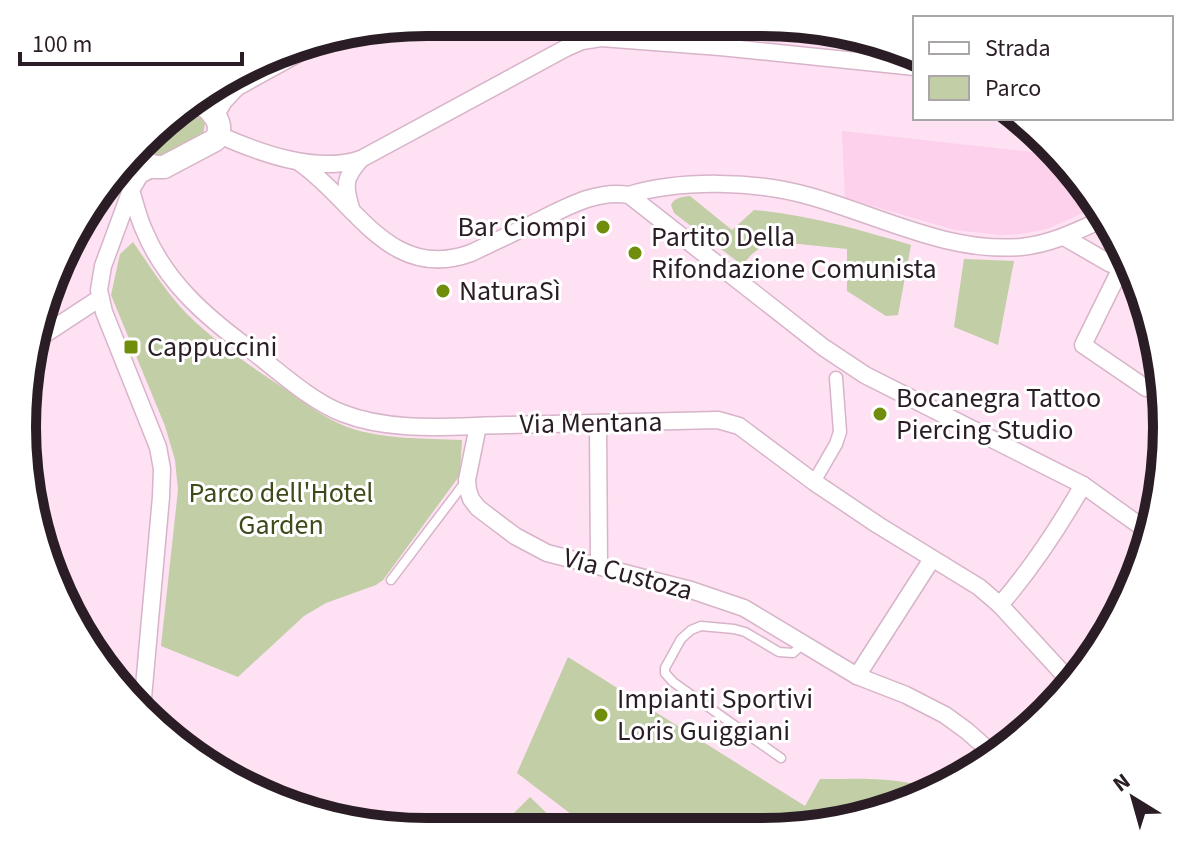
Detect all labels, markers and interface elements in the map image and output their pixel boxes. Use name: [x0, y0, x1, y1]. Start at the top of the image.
scale bar: [20, 16, 242, 66]
legend: [913, 16, 1173, 120]
text: 100 m: [32, 27, 92, 62]
text: Strada: [985, 31, 1051, 66]
text: Parco: [985, 71, 1041, 106]
place label: Bar Ciompi: [457, 207, 587, 247]
place label: Partito Della Rifondazione Comunista: [651, 217, 937, 289]
marker: Bar Ciompi: [594, 218, 612, 236]
marker: Partito Della Rifondazione Comunista: [626, 244, 644, 262]
place label: NaturaSì: [459, 271, 561, 311]
marker: NaturaSì: [434, 282, 452, 300]
place label: Cappuccini: [147, 327, 277, 367]
marker: Cappuccini: [122, 338, 140, 356]
place label: Bocanegra Tattoo Piercing Studio: [896, 378, 1101, 450]
street label: Via Mentana: [519, 402, 663, 444]
marker: Bocanegra Tattoo Piercing Studio: [871, 405, 889, 423]
park label: Parco dell'Hotel Garden: [189, 473, 373, 545]
street label: Via Custoza: [559, 538, 697, 610]
place label: Impianti Sportivi Loris Guiggiani: [617, 679, 813, 751]
marker: Impianti Sportivi Loris Guiggiani: [592, 706, 610, 724]
north arrow: [1093, 758, 1173, 838]
text: N: [1106, 766, 1137, 800]

